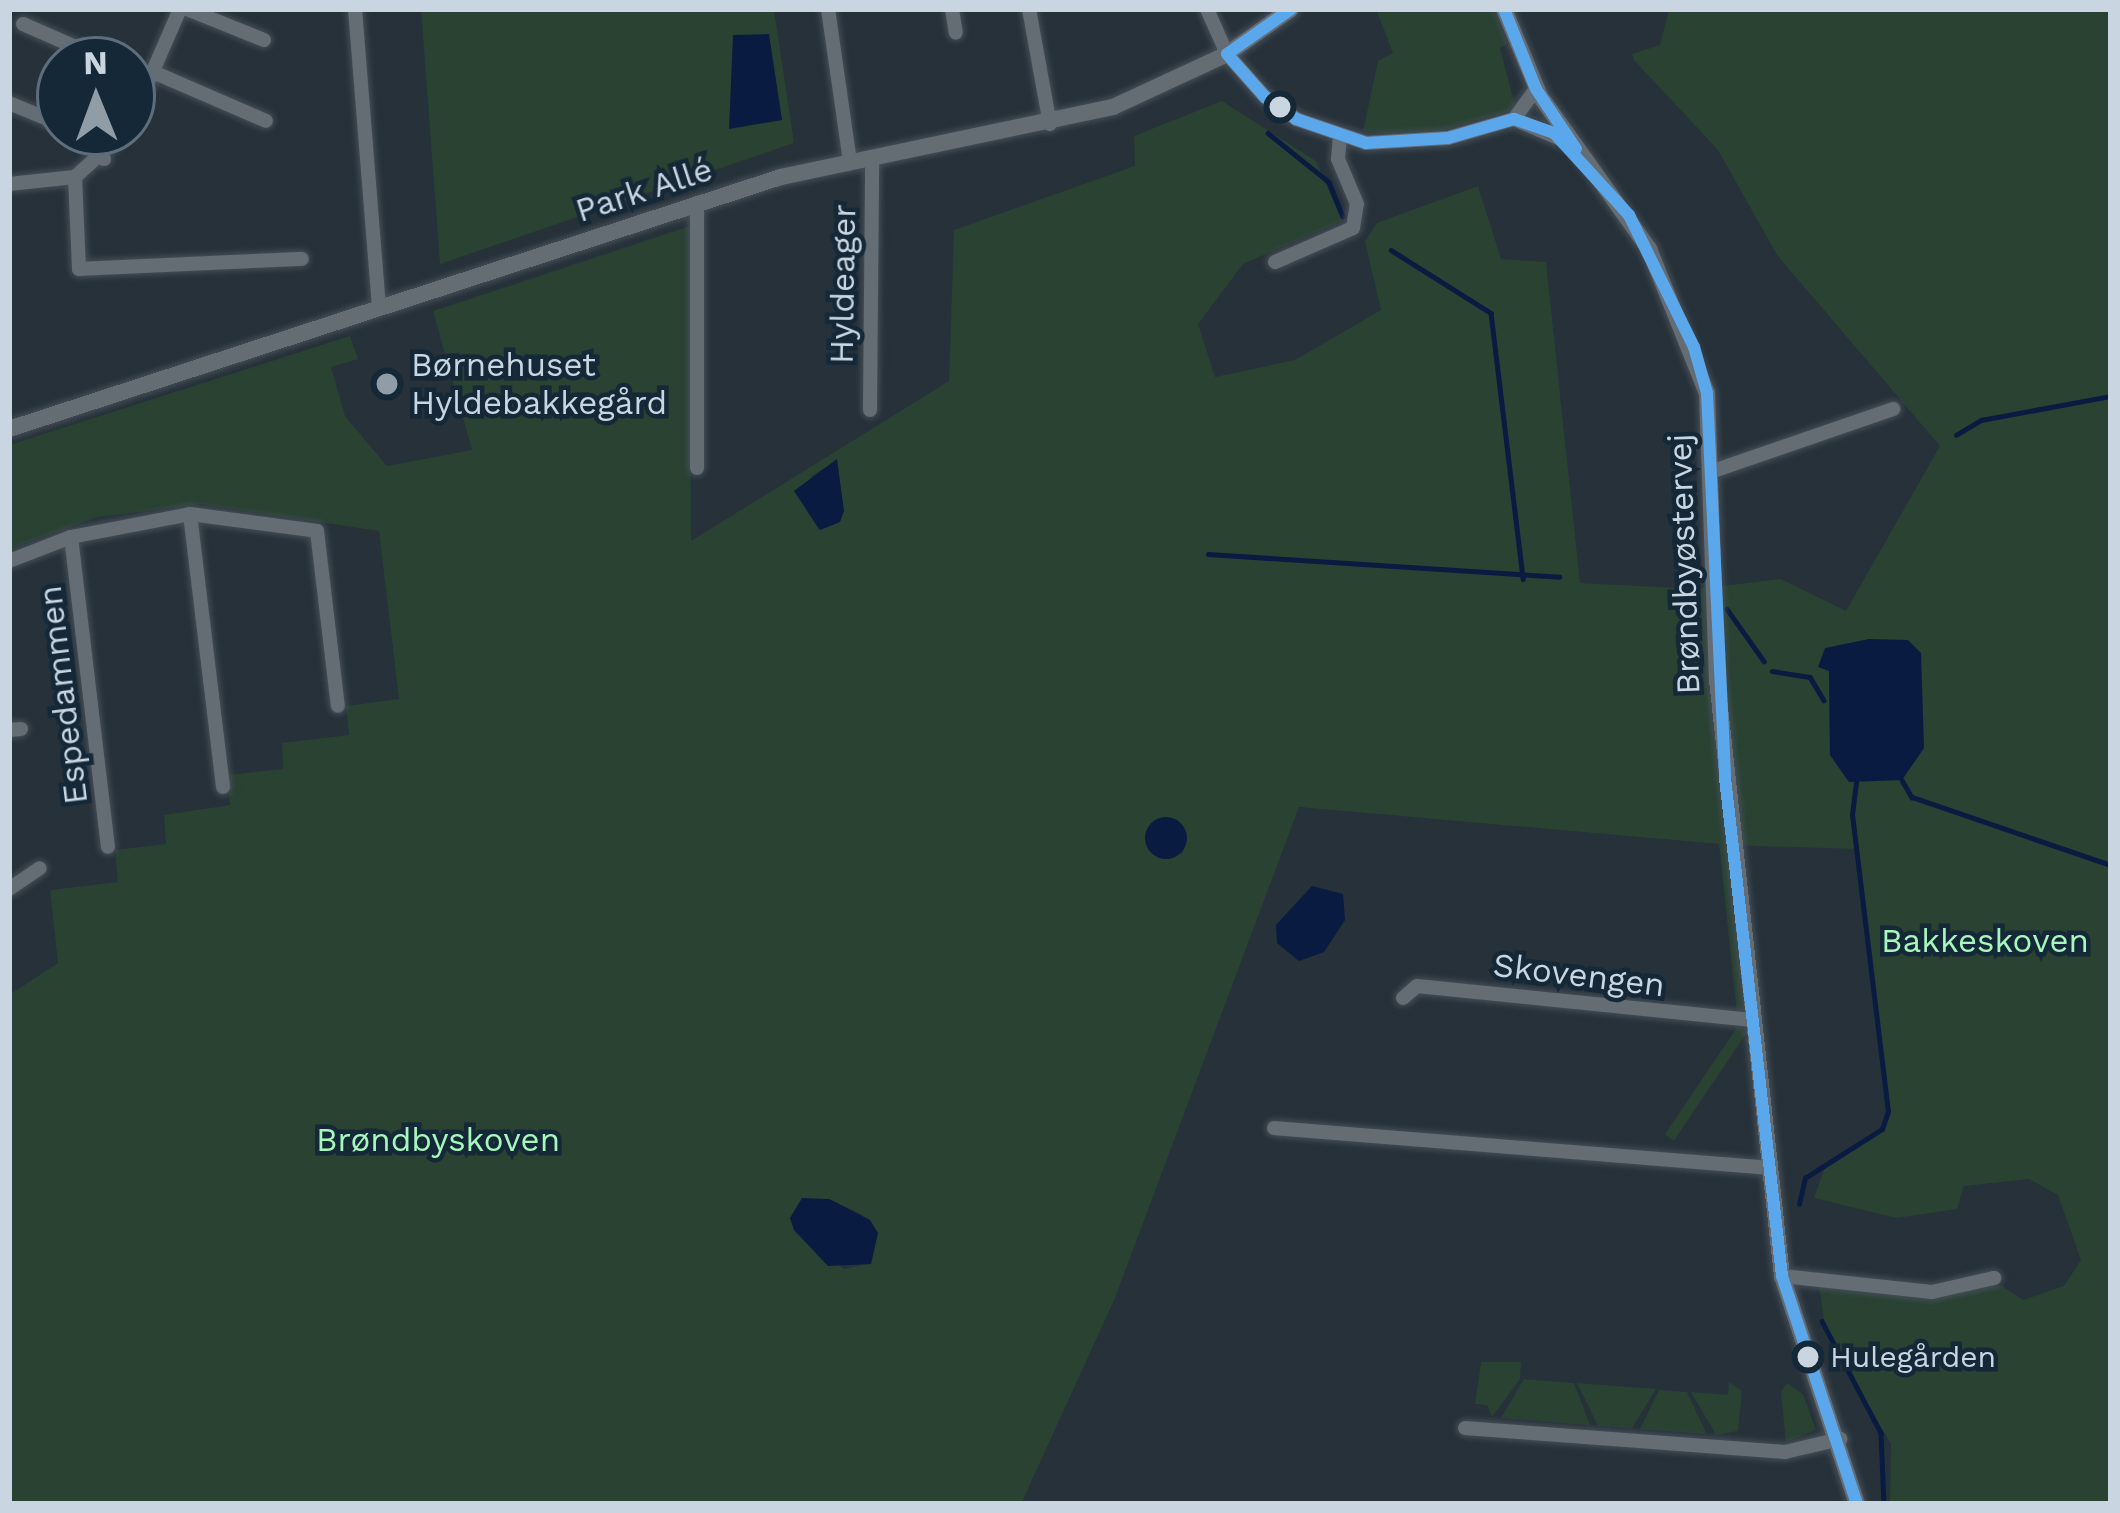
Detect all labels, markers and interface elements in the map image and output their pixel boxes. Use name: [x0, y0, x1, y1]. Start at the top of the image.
north arrow: [36, 36, 156, 156]
text: N: [83, 43, 108, 82]
unlabelled marker: [1269, 96, 1291, 118]
street label: Park Allé: [570, 149, 718, 231]
street label: Hyldeager: [822, 204, 864, 364]
place label: Børnehuset Hyldebakkegård: [411, 345, 667, 423]
marker: Børnehuset Hyldebakkegård: [374, 371, 400, 397]
street label: Brøndbyøstervej: [1660, 433, 1708, 695]
street label: Espedammen: [30, 583, 96, 807]
park label: Bakkeskoven: [1881, 921, 2089, 961]
street label: Skovengen: [1491, 945, 1667, 1005]
park label: Brøndbyskoven: [316, 1120, 560, 1160]
place label: Hulegården: [1830, 1339, 1996, 1375]
marker: Hulegården: [1797, 1346, 1819, 1368]

